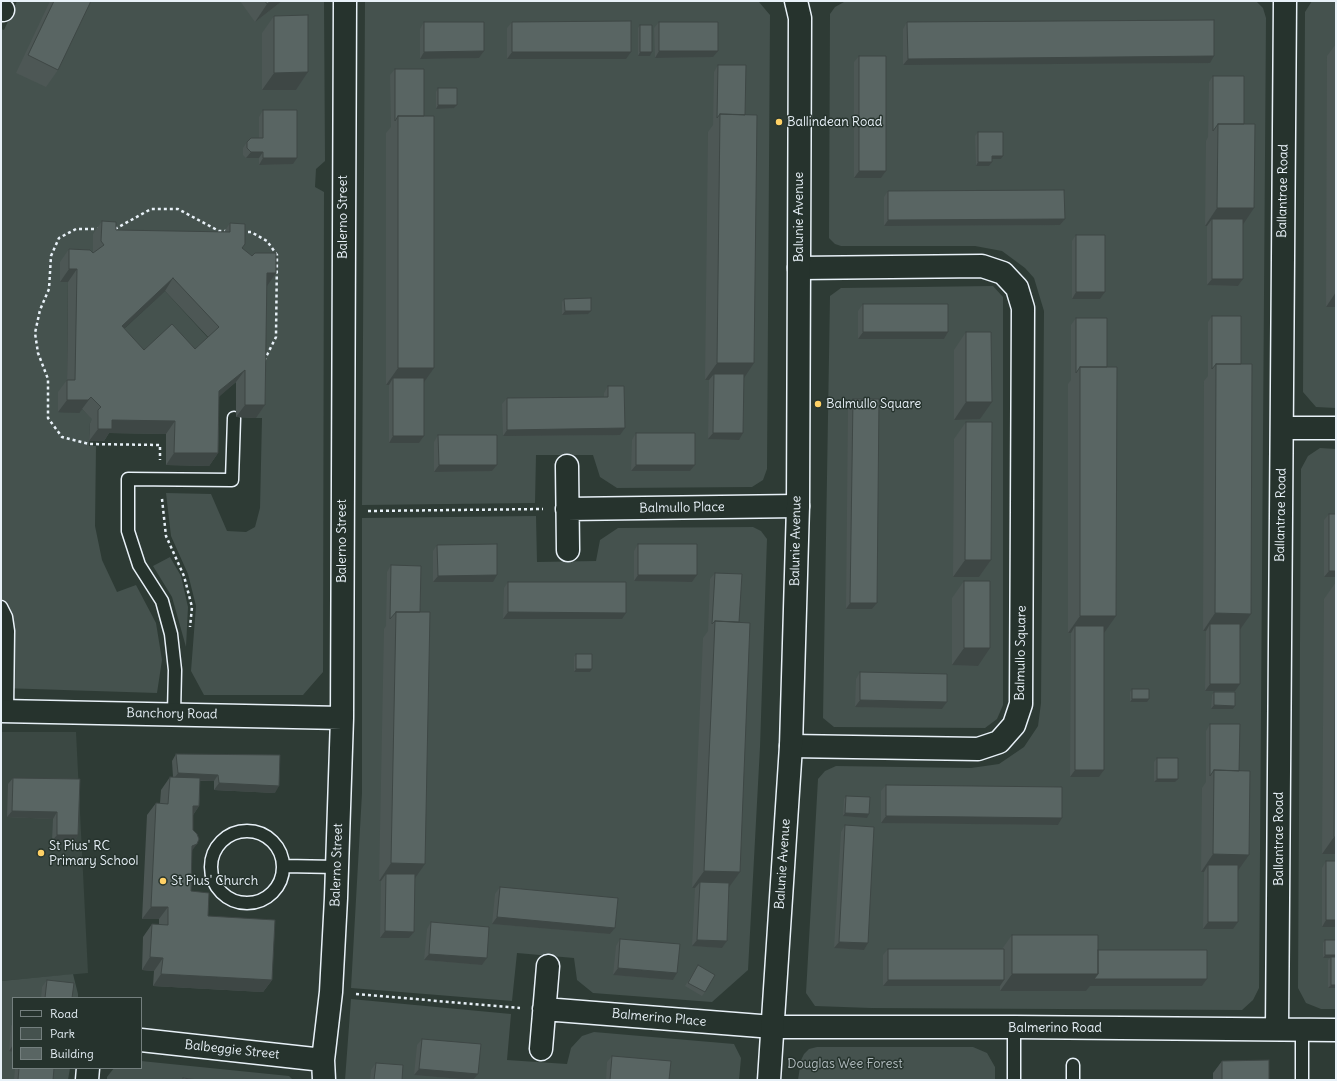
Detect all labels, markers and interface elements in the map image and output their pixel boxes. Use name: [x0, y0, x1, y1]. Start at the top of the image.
place label: Ballindean Road: [787, 114, 882, 130]
marker: Ballindean Road: [774, 117, 784, 127]
street label: Ballantrae Road: [1274, 144, 1292, 238]
street label: Balunie Avenue: [791, 172, 807, 262]
street label: Balerno Street: [335, 175, 351, 259]
place label: Balmullo Square: [826, 396, 921, 412]
marker: Balmullo Square: [813, 399, 823, 409]
street label: Ballantrae Road: [1272, 468, 1290, 562]
street label: Balunie Avenue: [787, 496, 805, 586]
street label: Balerno Street: [334, 499, 350, 583]
street label: Balmullo Place: [639, 499, 725, 517]
street label: Balmullo Square: [1012, 605, 1030, 701]
street label: Banchory Road: [126, 705, 218, 723]
street label: Ballantrae Road: [1271, 792, 1287, 886]
street label: Balunie Avenue: [772, 818, 794, 910]
street label: Balerno Street: [328, 823, 346, 907]
place label: St Pius' RC Primary School: [49, 838, 139, 869]
marker: St Pius' RC Primary School: [36, 848, 46, 858]
place label: St Pius' Church: [171, 873, 258, 889]
marker: St Pius' Church: [158, 876, 168, 886]
legend: [12, 997, 142, 1069]
text: Road: [50, 1006, 78, 1021]
street label: Balmerino Place: [611, 1006, 707, 1030]
street label: Balmerino Road: [1008, 1020, 1102, 1036]
text: Park: [50, 1026, 75, 1041]
street label: Balbeggie Street: [184, 1037, 280, 1063]
text: Building: [50, 1046, 94, 1061]
park label: Douglas Wee Forest: [787, 1056, 903, 1072]

